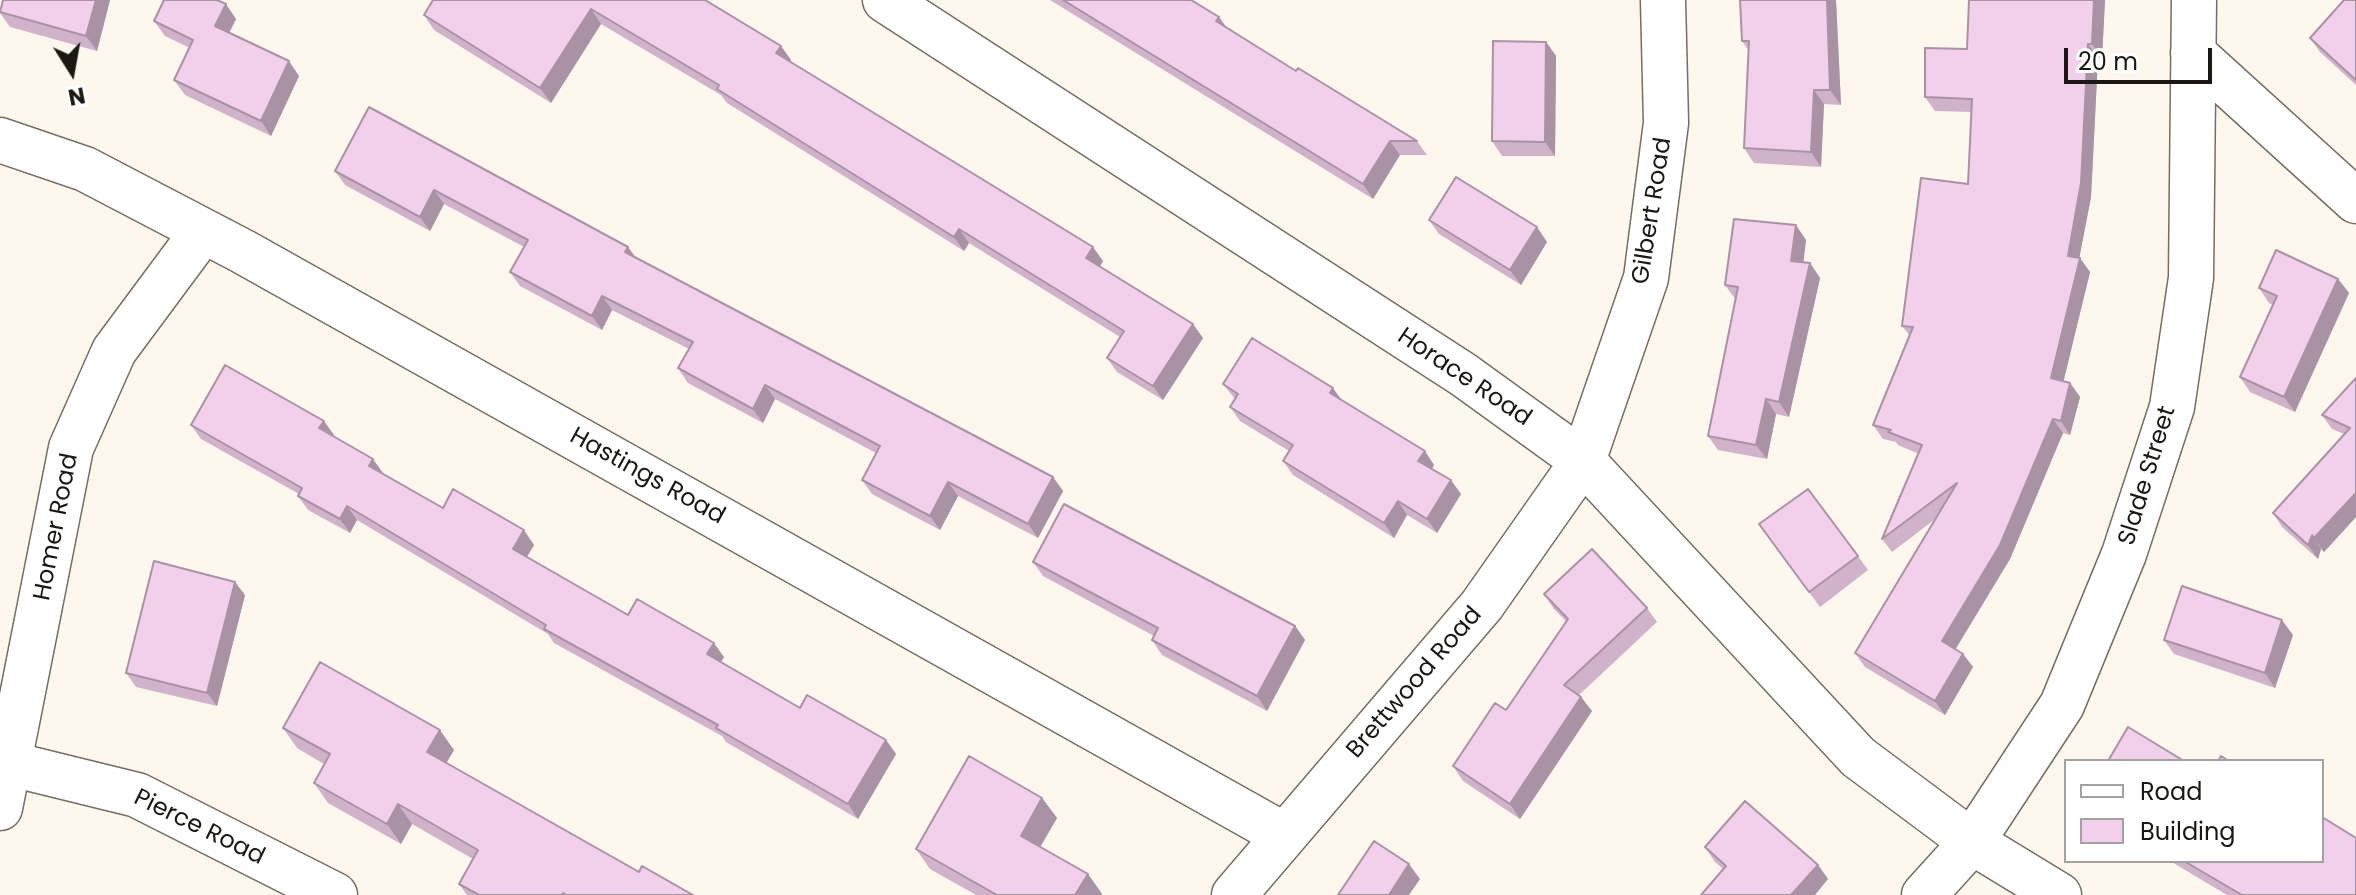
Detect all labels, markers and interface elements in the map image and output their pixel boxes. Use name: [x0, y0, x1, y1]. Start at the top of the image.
north arrow: [32, 32, 112, 112]
scale bar: [2068, 32, 2216, 82]
text: 20 m: [2078, 45, 2138, 78]
text: N: [66, 79, 88, 113]
street label: Gilbert Road: [1627, 136, 1679, 286]
street label: Horace Road: [1392, 323, 1536, 433]
street label: Slade Street: [2113, 403, 2183, 549]
street label: Hastings Road: [564, 422, 730, 532]
street label: Homer Road: [29, 451, 85, 603]
street label: Brettwood Road: [1341, 601, 1489, 765]
legend: [2064, 759, 2324, 863]
text: Road: [2140, 775, 2202, 808]
street label: Pierce Road: [129, 784, 269, 872]
text: Building: [2140, 815, 2236, 848]

